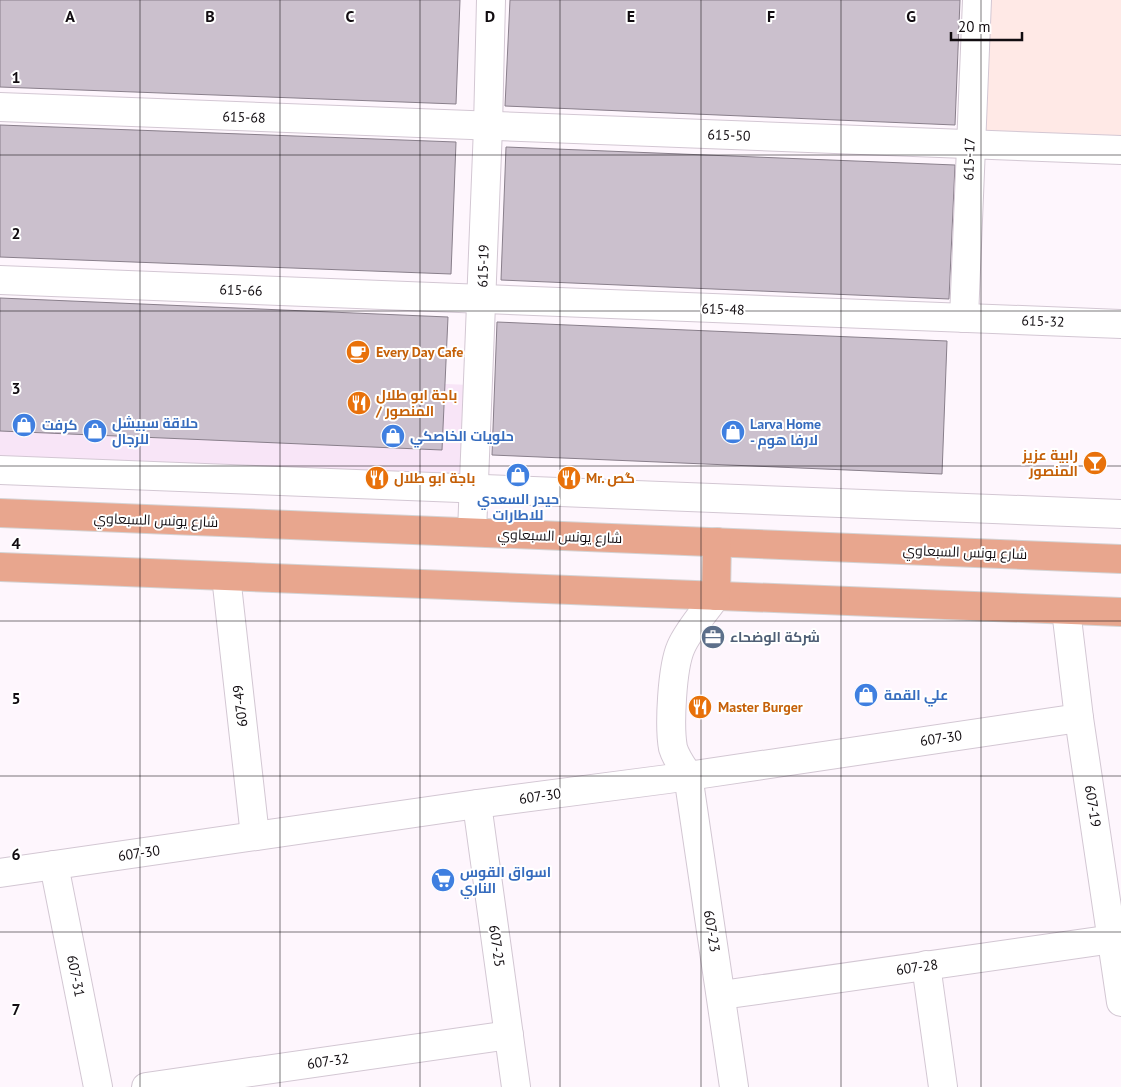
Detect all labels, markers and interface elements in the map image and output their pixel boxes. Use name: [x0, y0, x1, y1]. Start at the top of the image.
text: A: [65, 6, 75, 26]
text: B: [205, 6, 215, 26]
text: C: [346, 6, 355, 26]
text: D: [485, 6, 495, 26]
text: E: [627, 6, 635, 26]
text: F: [767, 6, 775, 26]
text: G: [906, 6, 916, 26]
scale bar: [951, 10, 1022, 42]
text: 20 m: [958, 17, 991, 36]
text: 1: [11, 67, 21, 87]
street label: 615-68: [222, 107, 266, 127]
street label: 615-50: [707, 125, 751, 145]
street label: 615-17: [959, 137, 979, 181]
text: 2: [11, 223, 21, 243]
street label: 615-19: [473, 244, 493, 288]
street label: 615-66: [219, 280, 263, 300]
street label: 615-48: [701, 299, 745, 319]
street label: 615-32: [1021, 311, 1065, 331]
cafe icon: Every Day Cafe: [345, 339, 371, 365]
place label: Every Day Cafe: [376, 343, 463, 361]
text: 3: [11, 378, 21, 398]
place label: باجة ابو طلال / المنصور: [375, 386, 457, 420]
restaurant icon: باجة ابو طلال / المنصور: [346, 390, 372, 416]
shop icon: كرفت: [11, 412, 37, 438]
place label: حلاقة سبيشل للرجال: [112, 414, 198, 448]
place label: Larva Home - لارفا هوم: [750, 415, 821, 450]
place label: كرفت: [42, 416, 77, 434]
shop icon: حلاقة سبيشل للرجال: [82, 418, 108, 444]
shop icon: Larva Home - لارفا هوم: [720, 419, 746, 445]
shop icon: حلويات الخاصكي: [380, 423, 406, 449]
place label: حلويات الخاصكي: [410, 427, 514, 448]
place label: رابية عزيز المنصور: [1021, 446, 1078, 480]
bar icon: رابية عزيز المنصور: [1082, 450, 1108, 476]
shop icon: حيدر السعدي للاطارات: [505, 462, 531, 488]
restaurant icon: باجة ابو طلال: [364, 465, 390, 491]
restaurant icon: Mr. گص: [556, 465, 582, 491]
place label: باجة ابو طلال: [394, 469, 475, 487]
place label: Mr. گص: [586, 469, 635, 487]
place label: حيدر السعدي للاطارات: [477, 490, 559, 524]
street label: شارع يونس السبعاوي: [93, 509, 219, 534]
street label: شارع يونس السبعاوي: [497, 525, 623, 550]
text: 4: [11, 533, 21, 553]
street label: شارع يونس السبعاوي: [902, 541, 1028, 566]
office icon: شركة الوضحاء: [700, 624, 726, 650]
place label: شركة الوضحاء: [730, 628, 820, 646]
shop icon: علي القمة: [853, 682, 879, 708]
street label: 607-49: [228, 684, 252, 728]
place label: علي القمة: [884, 686, 948, 707]
text: 5: [11, 688, 21, 708]
restaurant icon: Master Burger: [687, 694, 713, 720]
place label: Master Burger: [718, 698, 803, 716]
street label: 607-30: [919, 726, 964, 750]
street label: 607-30: [518, 784, 563, 808]
street label: 607-19: [1081, 784, 1105, 828]
street label: 607-30: [117, 841, 162, 865]
text: 6: [11, 844, 21, 864]
place label: اسواق القوس الناري: [460, 863, 551, 899]
supermarket icon: اسواق القوس الناري: [430, 867, 456, 893]
street label: 607-23: [700, 909, 724, 953]
street label: 607-25: [485, 924, 509, 968]
street label: 607-31: [63, 954, 89, 998]
street label: 607-28: [895, 955, 939, 979]
text: 7: [11, 999, 21, 1019]
street label: 607-32: [306, 1049, 350, 1073]

